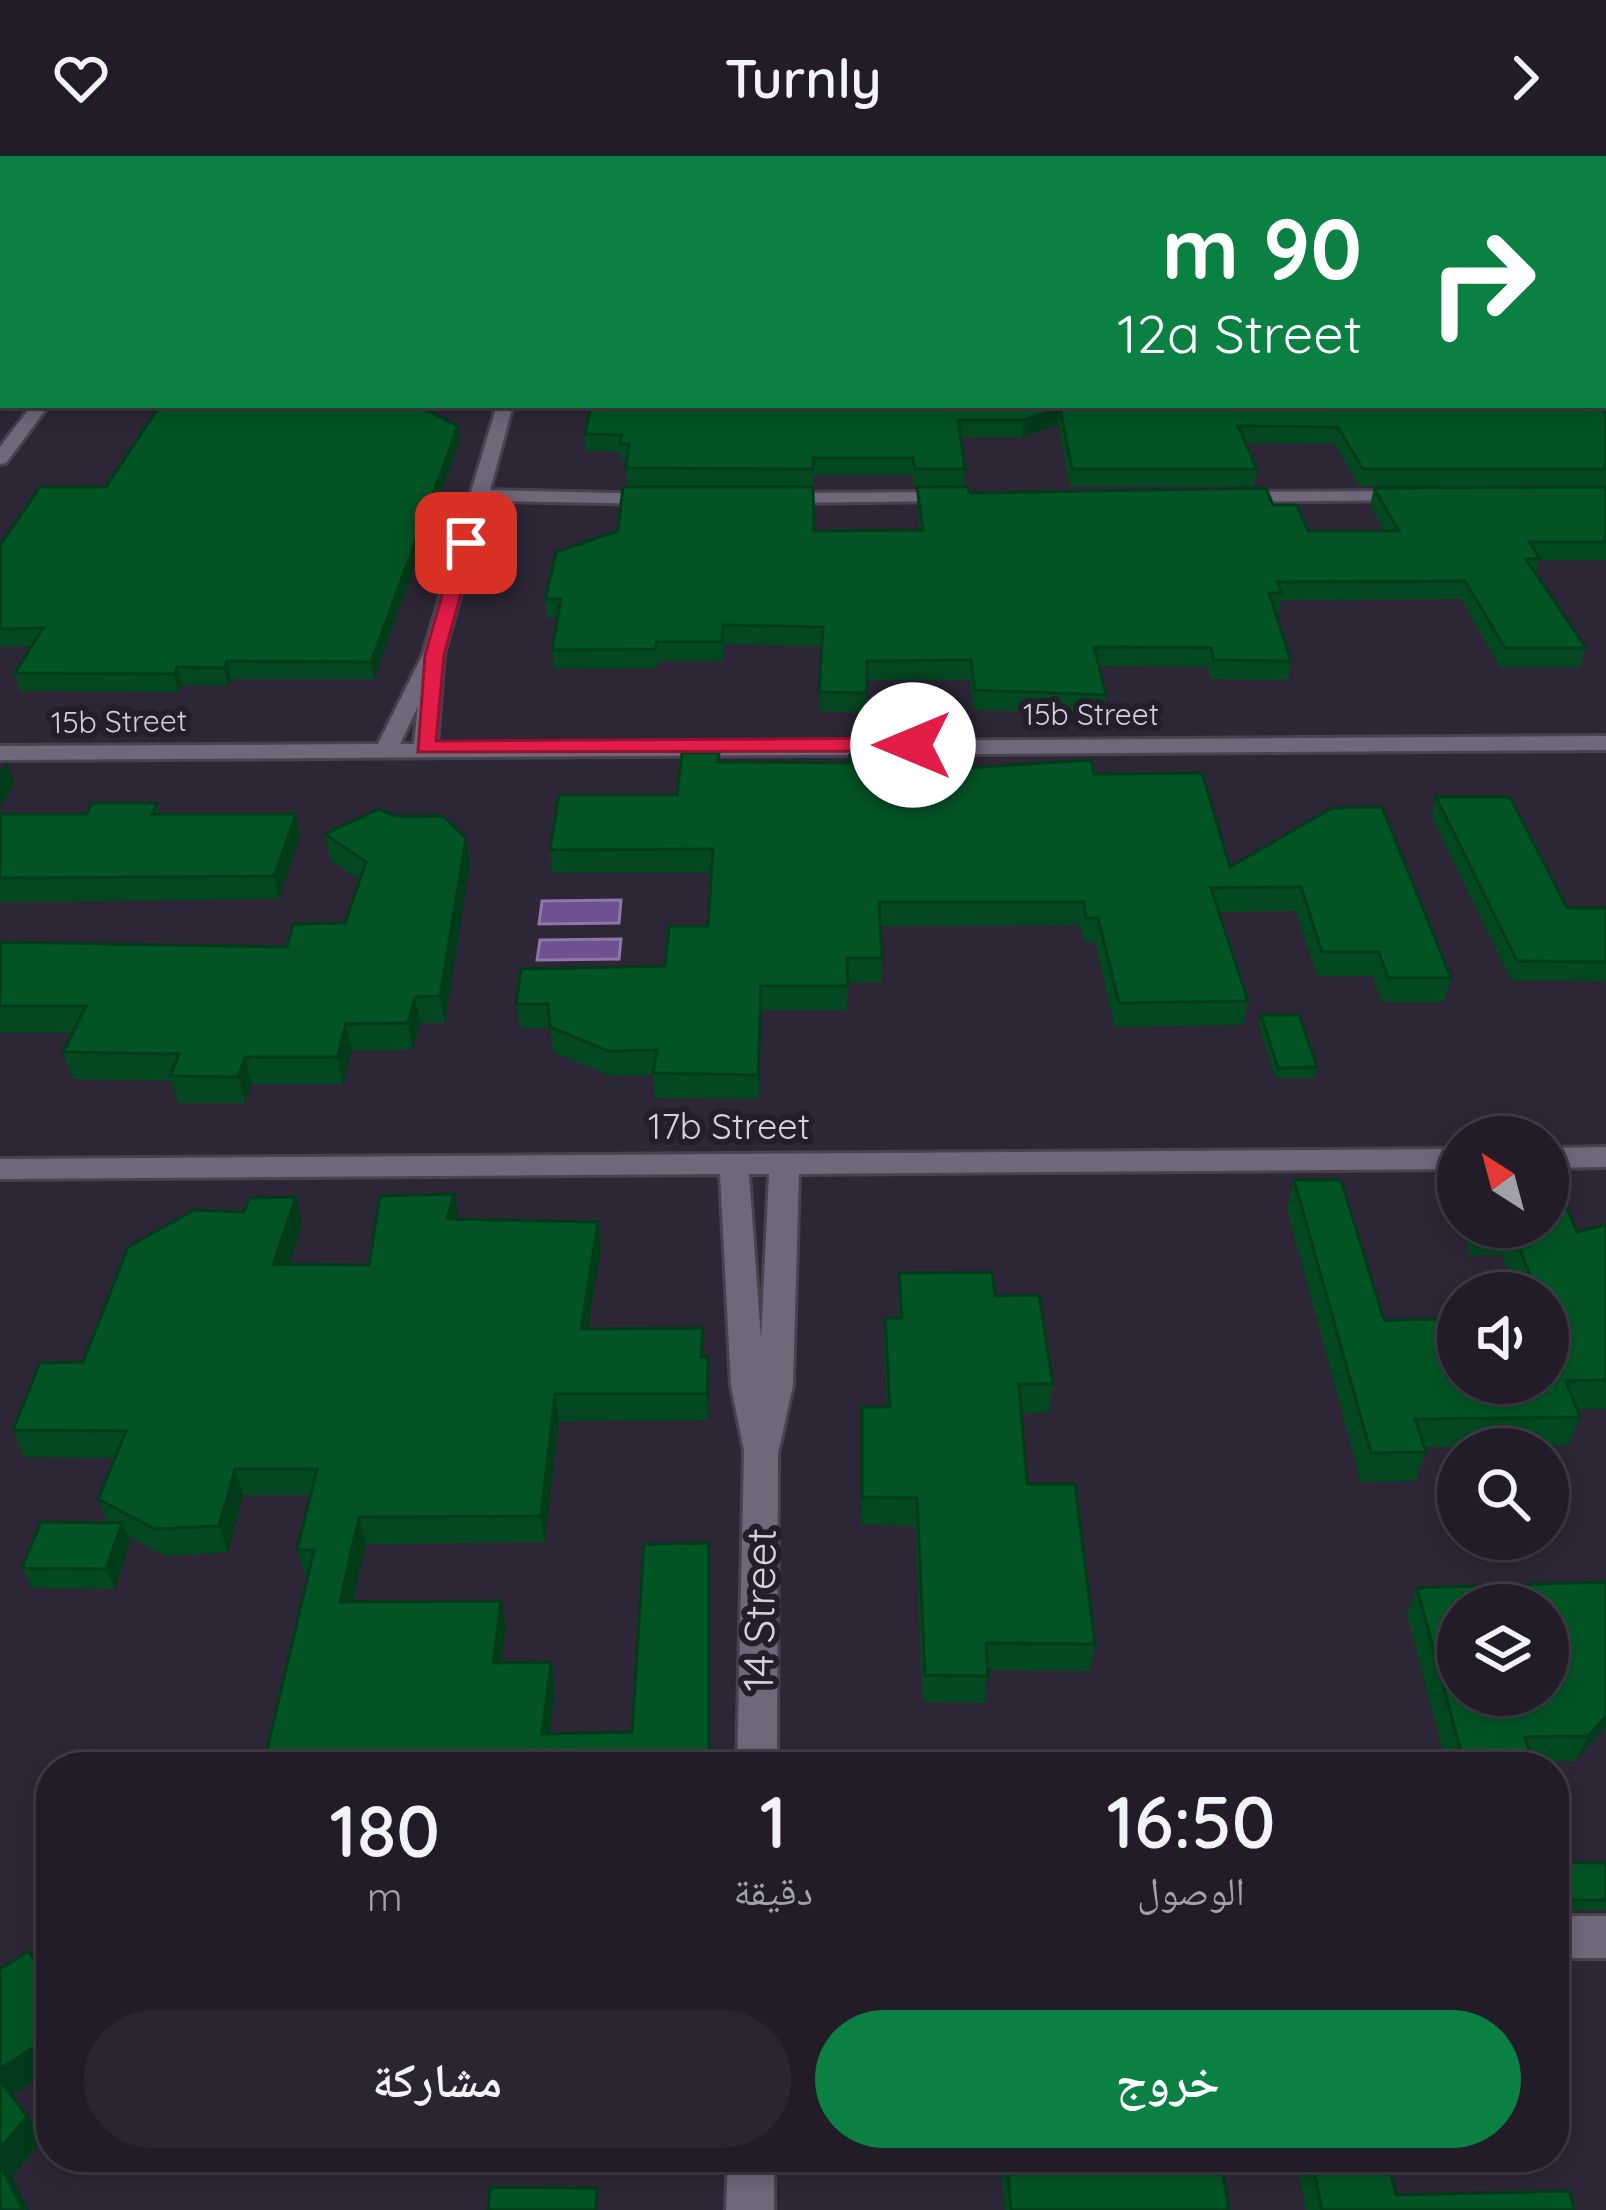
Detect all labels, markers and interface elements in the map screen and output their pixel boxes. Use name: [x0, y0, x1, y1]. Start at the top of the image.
text: Turnly: [724, 44, 882, 112]
icon: heart: [48, 45, 114, 111]
icon: forward: [1492, 45, 1558, 111]
text: 90 m: [1162, 195, 1362, 300]
icon: right: [1404, 204, 1560, 360]
text: 12a Street: [1117, 299, 1362, 367]
pin: [415, 492, 517, 594]
icon: arrive: [433, 510, 499, 576]
position arrow: [850, 682, 976, 808]
street label: 15b Street: [1023, 695, 1159, 733]
street label: 15b Street: [51, 701, 187, 741]
street label: 17b Street: [648, 1103, 810, 1148]
north arrow: [1437, 1116, 1569, 1248]
map controls: [1437, 1116, 1569, 1716]
button: sound: [1437, 1272, 1569, 1404]
button: search: [1437, 1428, 1569, 1560]
street label: 14 Street: [731, 1528, 787, 1692]
button: layers: [1437, 1584, 1569, 1716]
text: 1: [759, 1776, 787, 1866]
text: 16:50: [1106, 1776, 1276, 1866]
text: 180: [330, 1785, 440, 1875]
text: دقيقة: [734, 1866, 813, 1915]
text: الوصول: [1137, 1866, 1245, 1915]
text: m: [367, 1872, 403, 1921]
button: مشاركة: [84, 2010, 791, 2148]
button: خروج: [815, 2010, 1521, 2148]

